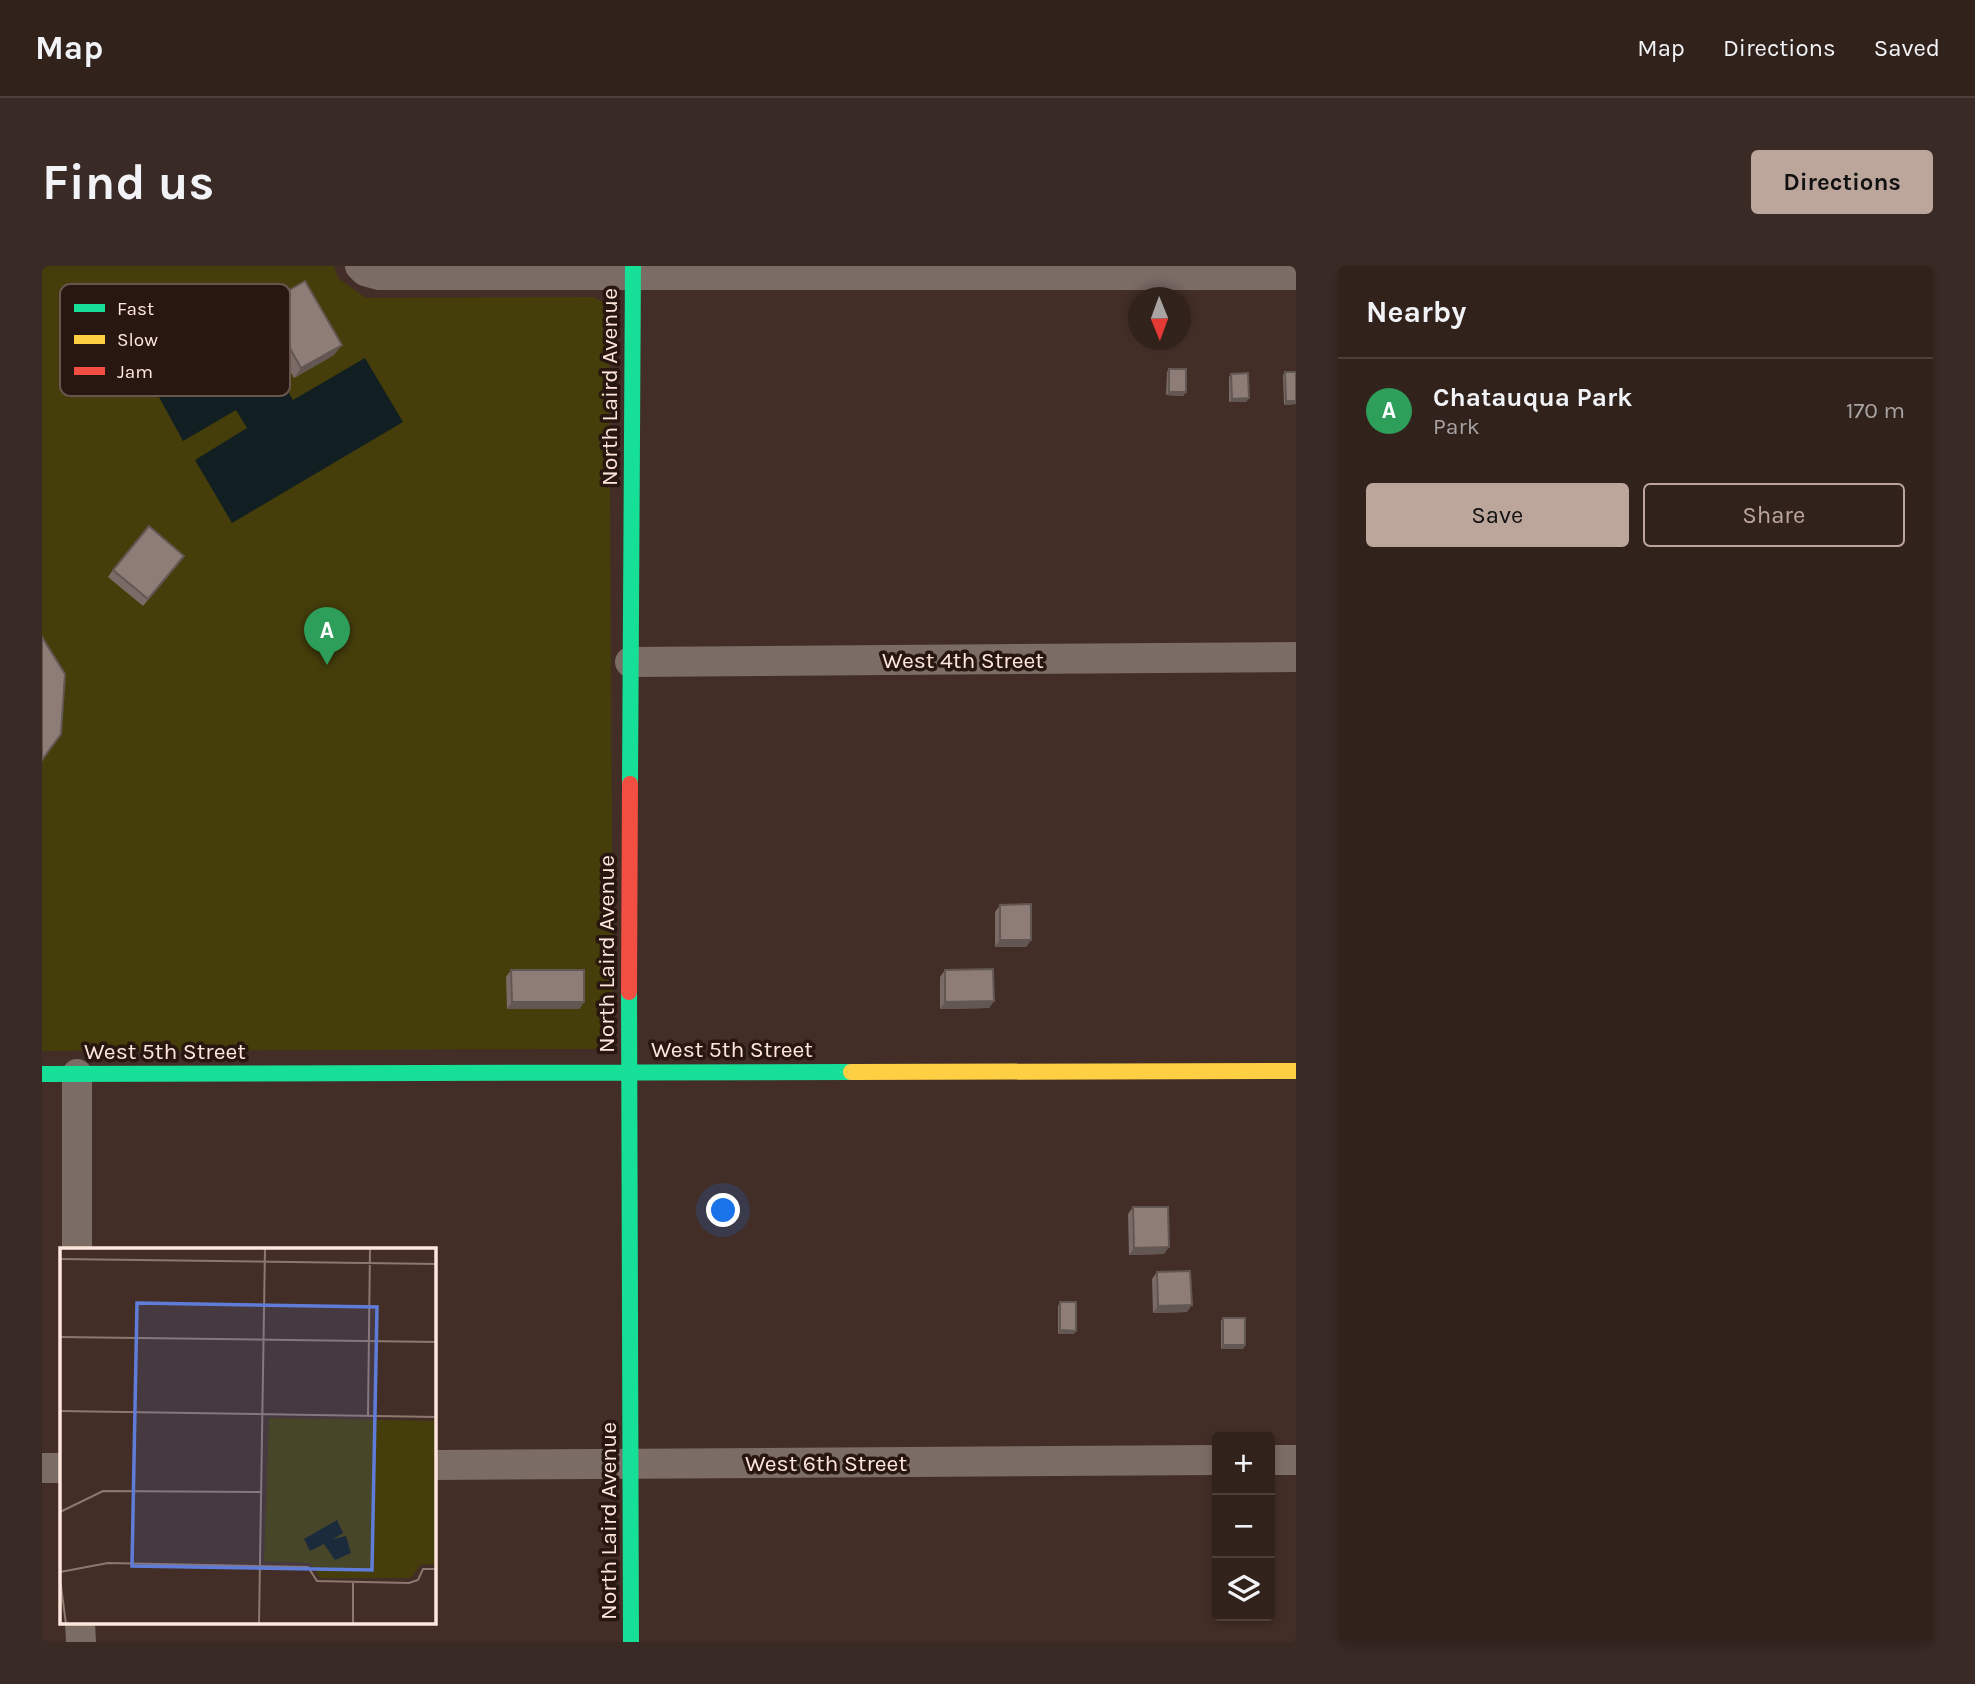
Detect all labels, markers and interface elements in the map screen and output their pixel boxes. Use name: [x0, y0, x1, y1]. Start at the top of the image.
text: Map: [35, 29, 103, 67]
text: Map: [1637, 34, 1685, 62]
text: Directions: [1723, 34, 1836, 62]
text: Saved: [1874, 34, 1940, 62]
button: Directions: [1751, 150, 1933, 214]
text: Find us: [42, 154, 214, 211]
legend: [60, 284, 290, 396]
north arrow: [1128, 287, 1191, 350]
street label: North Laird Avenue: [596, 288, 623, 486]
text: Nearby: [1366, 294, 1466, 330]
text: Fast: [117, 298, 154, 320]
text: Slow: [117, 329, 158, 351]
text: Jam: [117, 361, 153, 383]
text: Chatauqua Park: [1433, 382, 1633, 413]
text: A: [1382, 397, 1396, 424]
text: 170 m: [1846, 397, 1905, 424]
text: Park: [1433, 413, 1480, 440]
button: Save: [1366, 483, 1629, 547]
button: Share: [1643, 483, 1905, 547]
pin: A: [304, 607, 350, 665]
street label: West 4th Street: [882, 647, 1044, 674]
street label: North Laird Avenue: [593, 855, 620, 1053]
street label: West 5th Street: [651, 1036, 813, 1063]
street label: West 5th Street: [84, 1038, 246, 1065]
your location: [706, 1193, 740, 1227]
inset map: [60, 1248, 436, 1624]
street label: North Laird Avenue: [595, 1422, 622, 1620]
map controls: [1212, 1432, 1275, 1621]
button: +: [1212, 1432, 1275, 1495]
street label: West 6th Street: [745, 1450, 907, 1477]
button: −: [1212, 1495, 1275, 1558]
button: layers: [1212, 1558, 1275, 1621]

